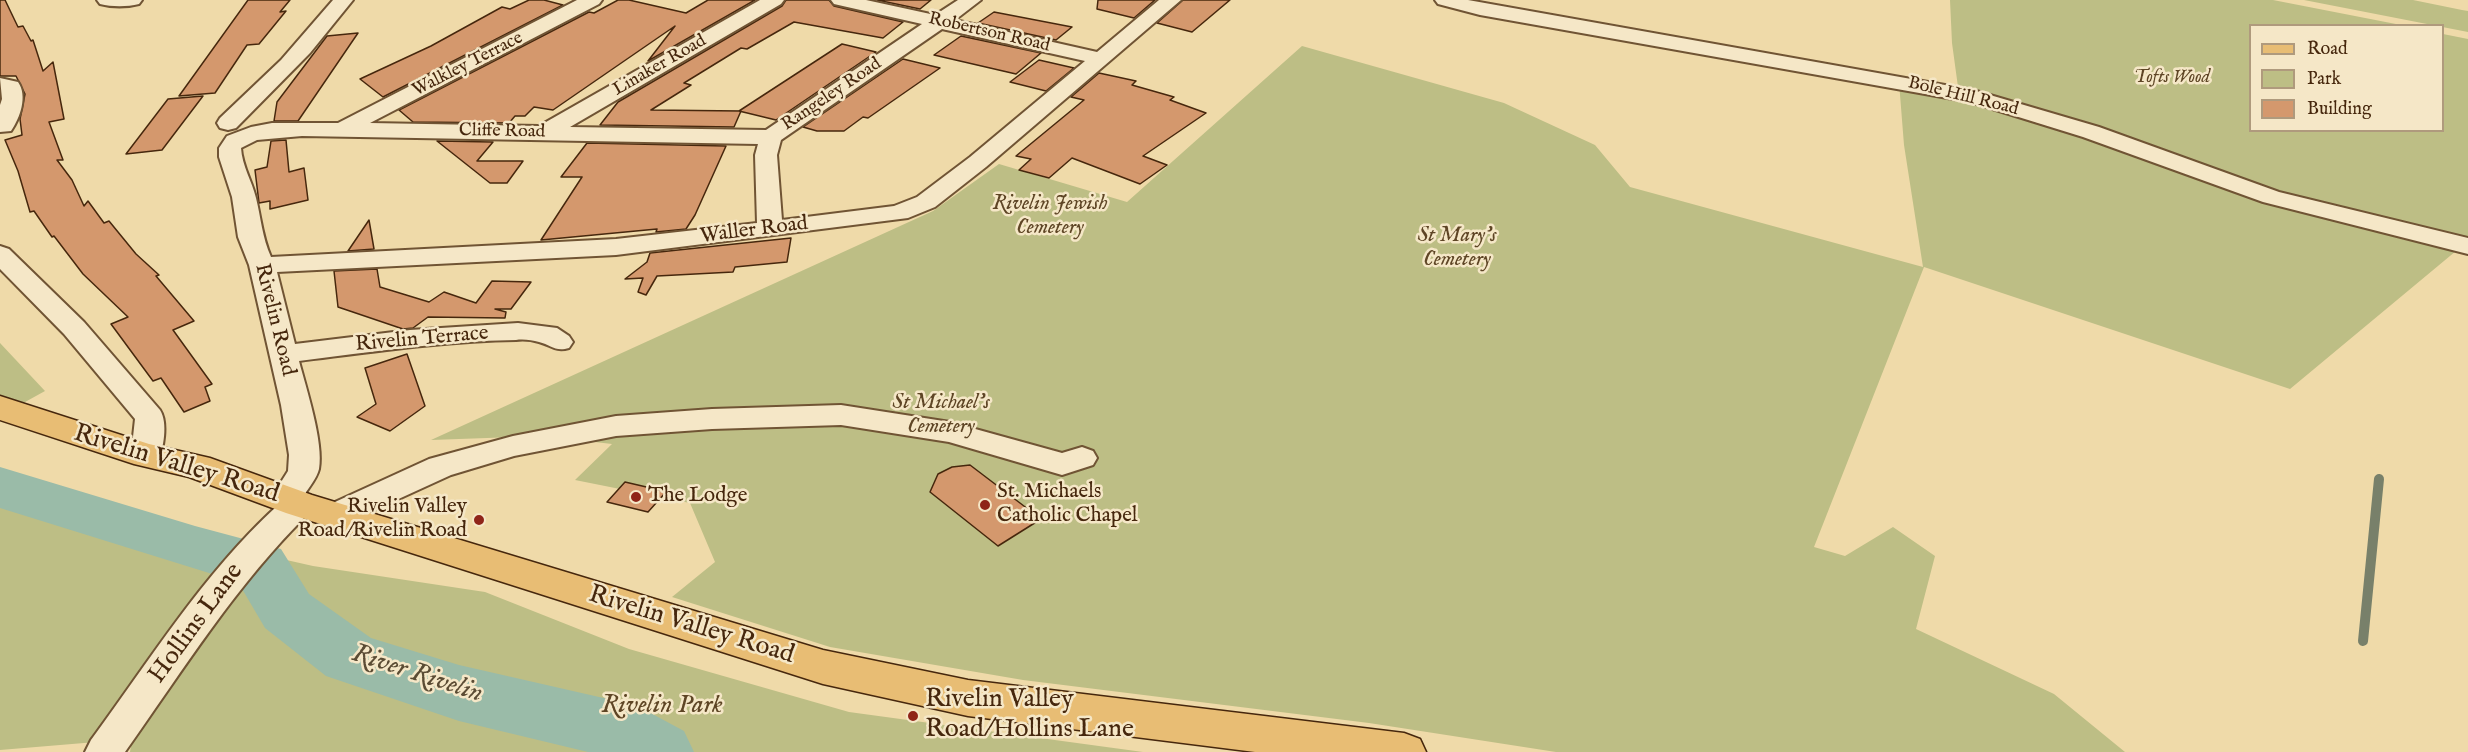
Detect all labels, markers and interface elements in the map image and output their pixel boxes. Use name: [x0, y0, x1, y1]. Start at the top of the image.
street label: Robertson Road: [926, 9, 1052, 57]
legend: [2249, 24, 2444, 132]
street label: Walkley Terrace: [409, 28, 527, 102]
street label: Linaker Road: [610, 31, 710, 101]
text: Road: [2307, 38, 2348, 61]
street label: Rangeley Road: [778, 54, 886, 136]
park label: Tofts Wood: [2134, 67, 2210, 89]
text: Park: [2307, 68, 2341, 91]
street label: Bole Hill Road: [1905, 73, 2021, 121]
text: Building: [2307, 98, 2372, 121]
street label: Cliffe Road: [459, 120, 545, 144]
park label: Rivelin Jewish Cemetery: [992, 192, 1108, 242]
street label: Waller Road: [699, 212, 809, 250]
park label: St Mary's Cemetery: [1417, 224, 1497, 274]
street label: Rivelin Road: [248, 261, 300, 379]
street label: Rivelin Terrace: [354, 322, 490, 358]
park label: St Michael's Cemetery: [892, 391, 990, 441]
street label: Rivelin Valley Road: [69, 419, 283, 511]
place label: St. Michaels Catholic Chapel: [997, 480, 1138, 530]
place label: The Lodge: [648, 484, 747, 510]
marker: The Lodge: [629, 490, 643, 504]
place label: Rivelin Valley Road/Rivelin Road: [298, 495, 467, 545]
marker: St. Michaels Catholic Chapel: [978, 498, 992, 512]
marker: Rivelin Valley Road/Rivelin Road: [472, 513, 486, 527]
street label: Hollins Lane: [143, 558, 251, 690]
street label: Rivelin Valley Road: [584, 580, 798, 672]
water label: River Rivelin: [347, 639, 487, 711]
place label: Rivelin Valley Road/Hollins Lane: [925, 685, 1134, 746]
park label: Rivelin Park: [601, 691, 723, 723]
marker: Rivelin Valley Road/Hollins Lane: [906, 709, 920, 723]

